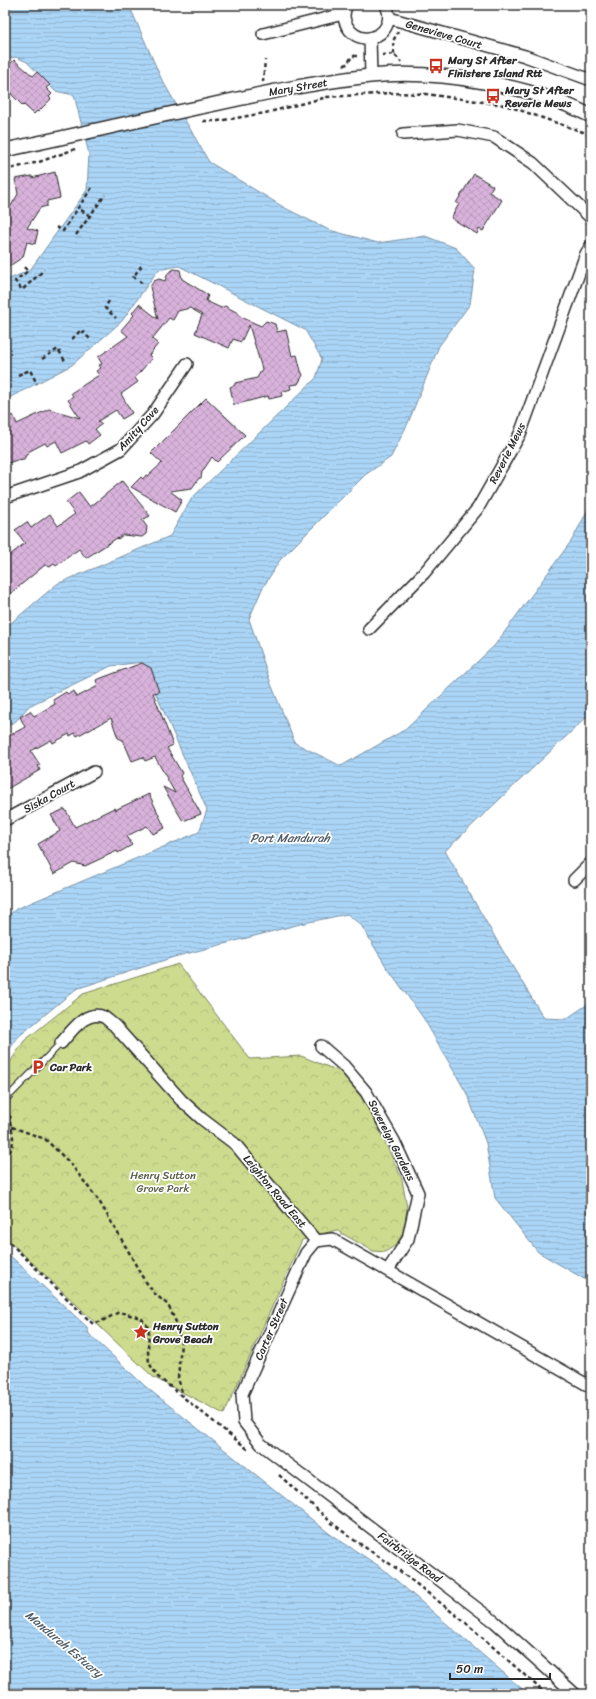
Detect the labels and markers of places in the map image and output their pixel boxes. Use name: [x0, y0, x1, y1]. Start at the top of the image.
place label: Mary St After Finistere Island Rtt: [447, 51, 543, 83]
bus stop icon: Mary St After Finistere Island Rtt: [427, 57, 445, 75]
place label: Mary St After Reverie Mews: [504, 81, 575, 113]
bus stop icon: Mary St After Reverie Mews: [484, 87, 502, 105]
parking icon: Car Park: [29, 1058, 47, 1076]
place label: Car Park: [49, 1058, 92, 1077]
place label: Henry Sutton Grove Beach: [152, 1317, 219, 1349]
place icon: Henry Sutton Grove Beach: [132, 1323, 150, 1341]

